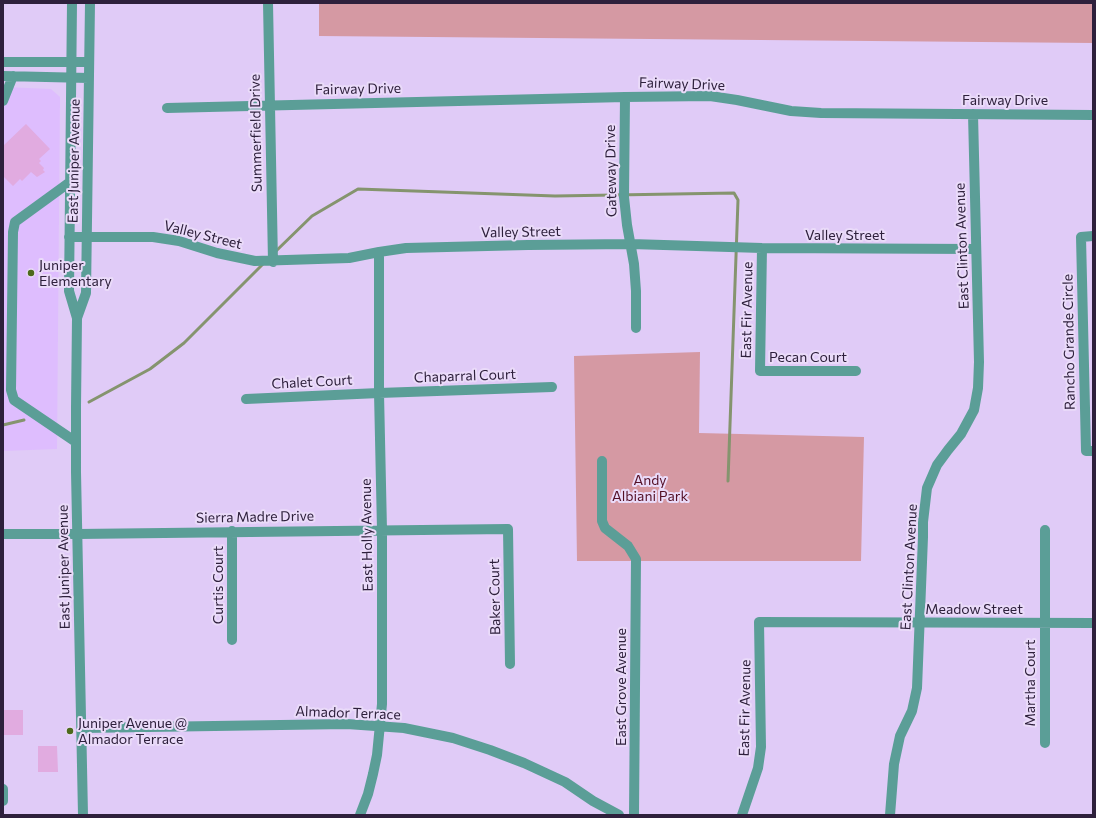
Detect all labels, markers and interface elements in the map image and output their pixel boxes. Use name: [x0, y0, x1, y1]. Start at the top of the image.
street label: Summerfield Drive: [247, 74, 265, 192]
street label: Fairway Drive: [639, 74, 725, 94]
street label: Fairway Drive: [315, 80, 401, 98]
street label: Fairway Drive: [962, 92, 1048, 108]
street label: East Juniper Avenue: [65, 99, 83, 223]
street label: Gateway Drive: [602, 125, 620, 217]
street label: East Clinton Avenue: [951, 182, 973, 310]
street label: Valley Street: [162, 217, 244, 253]
street label: Valley Street: [481, 223, 561, 241]
street label: Valley Street: [805, 227, 885, 243]
place label: Juniper Elementary: [39, 257, 112, 290]
street label: East Fir Avenue: [738, 261, 756, 359]
marker: Juniper Elementary: [26, 268, 36, 278]
street label: Rancho Grande Circle: [1059, 274, 1079, 410]
street label: Pecan Court: [769, 349, 847, 365]
street label: Chaparral Court: [414, 366, 516, 386]
street label: Chalet Court: [271, 371, 353, 393]
park label: Andy Albiani Park: [612, 472, 688, 504]
street label: East Holly Avenue: [358, 478, 376, 592]
street label: East Clinton Avenue: [897, 503, 921, 631]
street label: East Juniper Avenue: [55, 505, 73, 629]
street label: Sierra Madre Drive: [196, 508, 314, 526]
street label: Curtis Court: [210, 546, 226, 624]
street label: Baker Court: [486, 559, 504, 635]
street label: Meadow Street: [925, 601, 1023, 617]
street label: East Grove Avenue: [613, 628, 629, 746]
street label: Martha Court: [1022, 639, 1038, 727]
street label: East Fir Avenue: [736, 659, 754, 757]
street label: Almador Terrace: [295, 703, 401, 723]
place label: Juniper Avenue @ Almador Terrace: [78, 715, 187, 748]
marker: Juniper Avenue @ Almador Terrace: [65, 726, 75, 736]

